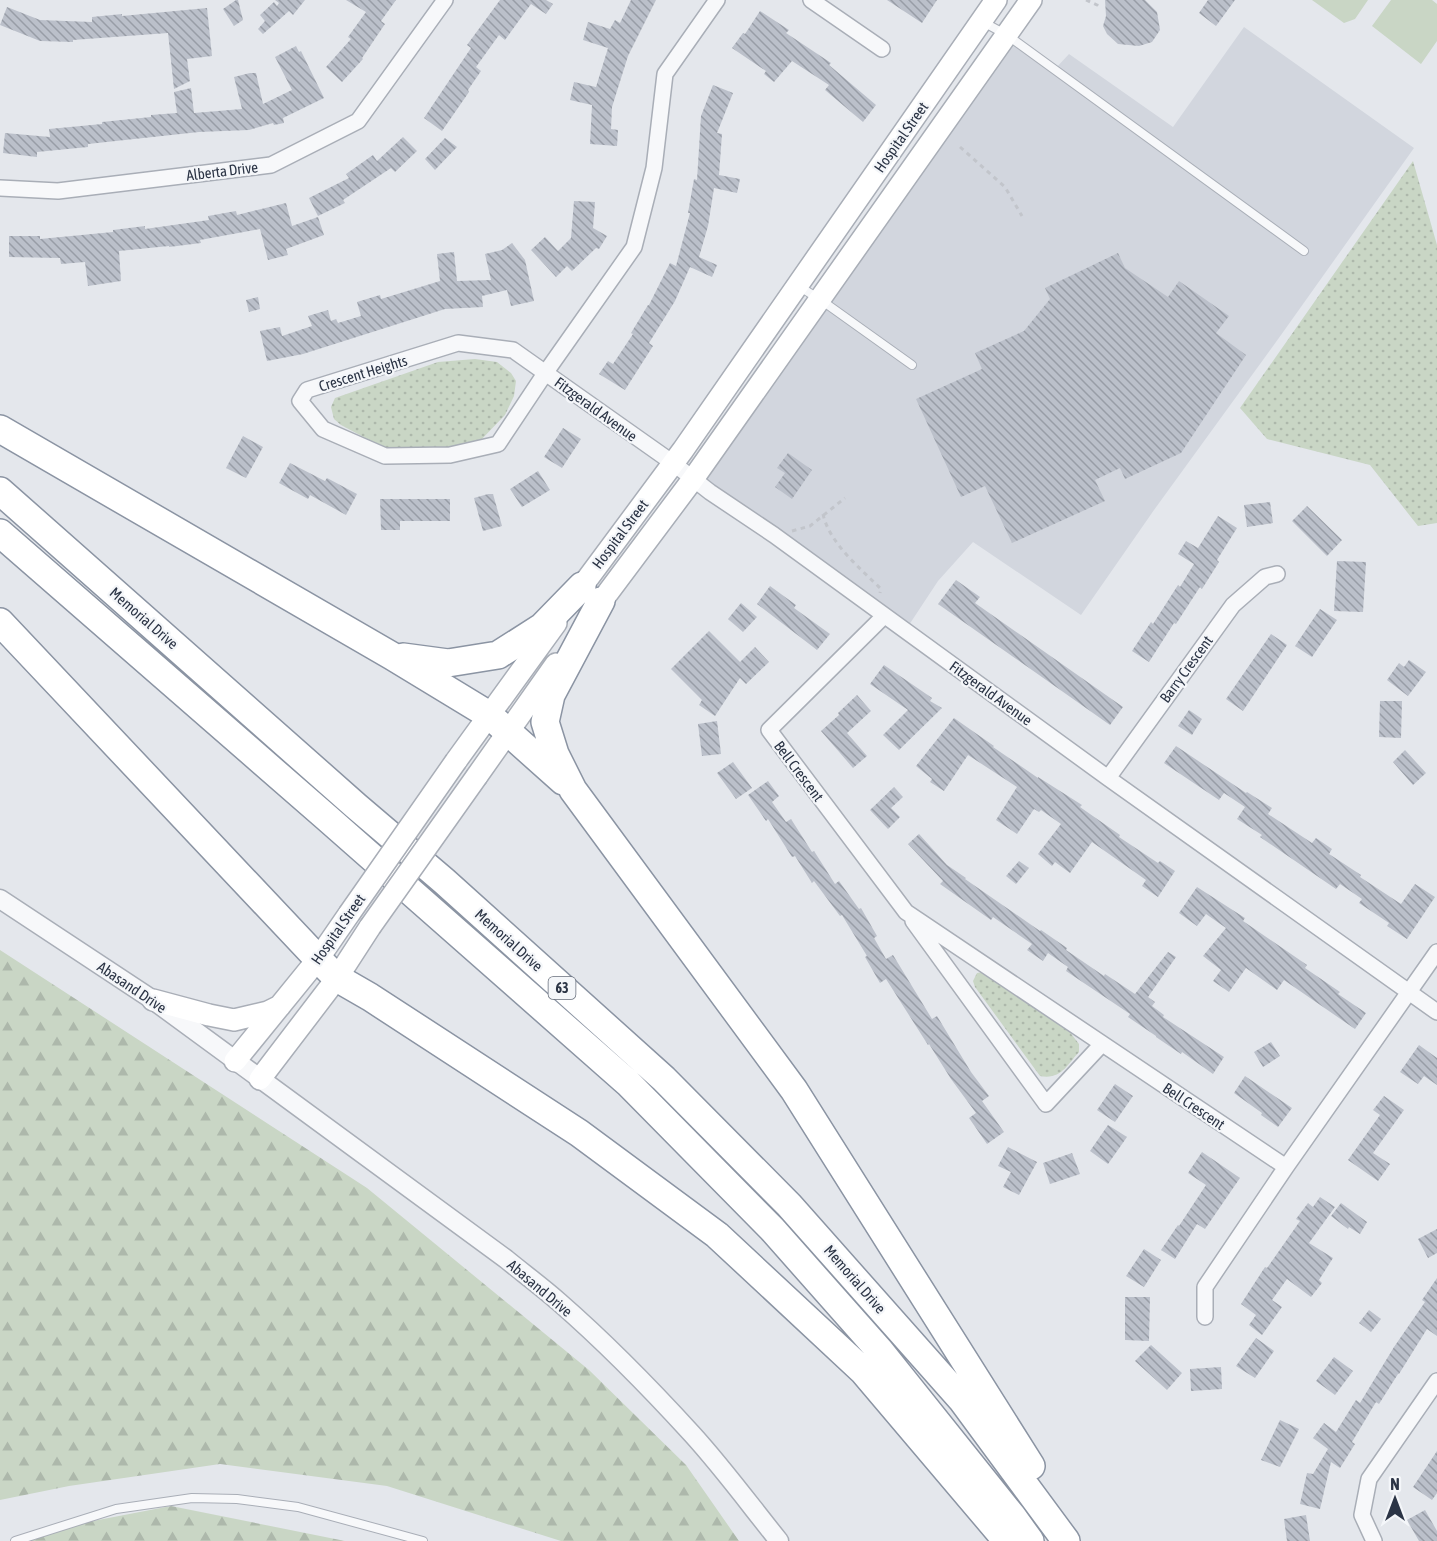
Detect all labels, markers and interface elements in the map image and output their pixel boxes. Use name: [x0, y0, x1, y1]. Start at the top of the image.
street label: Hospital Street: [871, 99, 931, 175]
street label: Alberta Drive: [185, 158, 259, 184]
street label: Crescent Heights: [317, 351, 409, 395]
street label: Fitzgerald Avenue: [551, 373, 641, 445]
street label: Hospital Street: [589, 496, 651, 572]
street label: Memorial Drive: [106, 584, 182, 652]
street label: Barry Crescent: [1156, 632, 1216, 706]
street label: Fitzgerald Avenue: [946, 657, 1036, 729]
street label: Bell Crescent: [771, 737, 827, 805]
street label: Hospital Street: [308, 891, 368, 967]
street label: Memorial Drive: [472, 905, 546, 975]
street label: Abasand Drive: [94, 958, 170, 1016]
road number: 63: [548, 977, 576, 999]
street label: Bell Crescent: [1160, 1079, 1228, 1133]
street label: Memorial Drive: [821, 1241, 889, 1317]
street label: Abasand Drive: [504, 1256, 576, 1320]
north arrow: [1365, 1469, 1425, 1529]
text: N: [1390, 1475, 1400, 1493]

